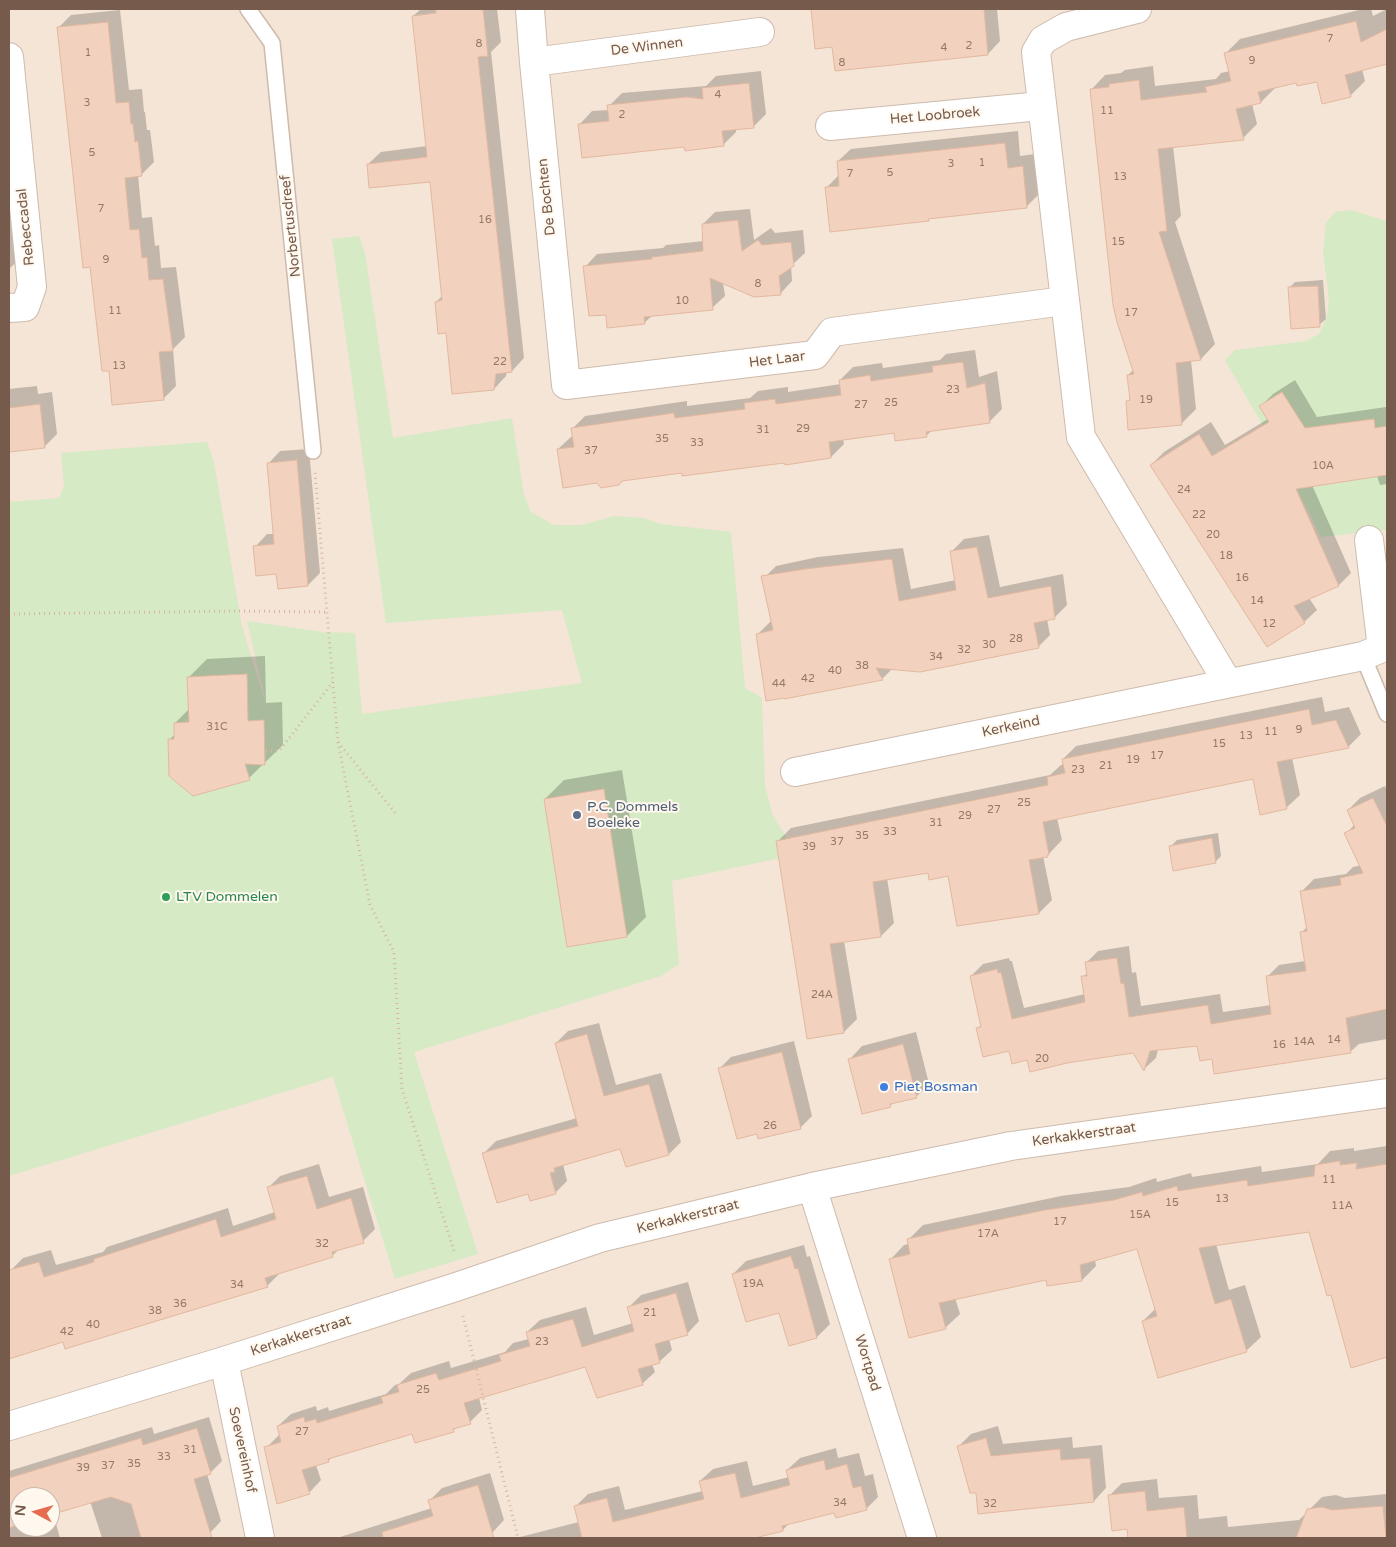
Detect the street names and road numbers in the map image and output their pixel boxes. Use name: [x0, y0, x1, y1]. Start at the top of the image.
street label: De Winnen: [610, 34, 684, 60]
street label: Het Loobroek: [889, 104, 981, 128]
street label: De Bochten: [535, 158, 559, 236]
street label: Norbertusdreef: [277, 174, 305, 278]
street label: Rebeccadal: [14, 188, 38, 266]
street label: Het Laar: [748, 348, 806, 372]
street label: Kerkeind: [980, 713, 1042, 741]
street label: Kerkakkerstraat: [1031, 1119, 1137, 1151]
street label: Kerkakkerstraat: [635, 1196, 741, 1238]
street label: Kerkakkerstraat: [249, 1312, 353, 1360]
street label: Wortpad: [850, 1333, 884, 1393]
street label: Soevereinhof: [225, 1405, 259, 1495]

